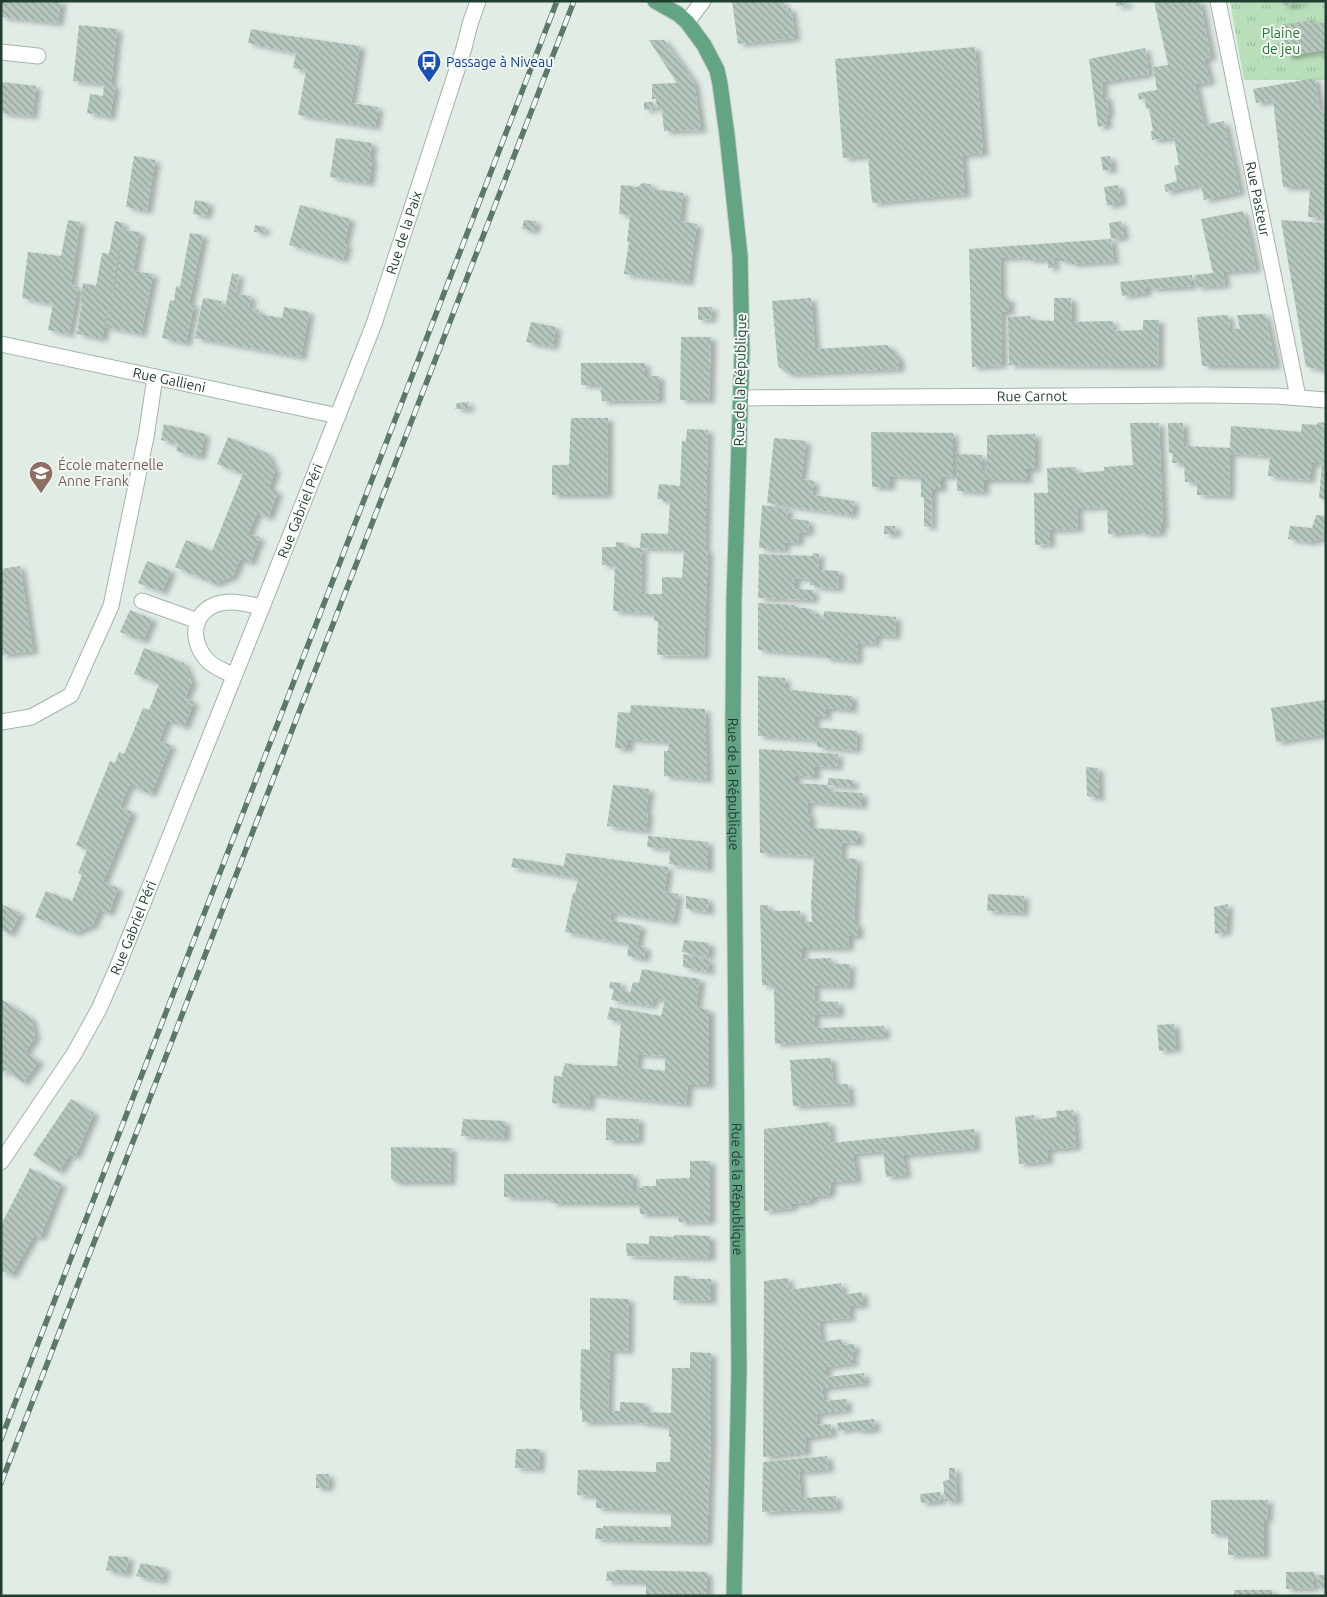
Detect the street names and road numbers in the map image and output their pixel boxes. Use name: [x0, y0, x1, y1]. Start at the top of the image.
street label: Rue Pasteur: [1243, 160, 1273, 238]
street label: Rue de la Paix: [383, 189, 425, 277]
street label: Rue de la République: [731, 314, 749, 446]
street label: Rue Gallieni: [131, 364, 207, 395]
street label: Rue Carnot: [997, 388, 1068, 404]
street label: Rue Gabriel Péri: [274, 461, 326, 560]
street label: Rue de la République: [725, 718, 742, 851]
street label: Rue Gabriel Péri: [107, 878, 159, 977]
street label: Rue de la République: [729, 1123, 746, 1256]

